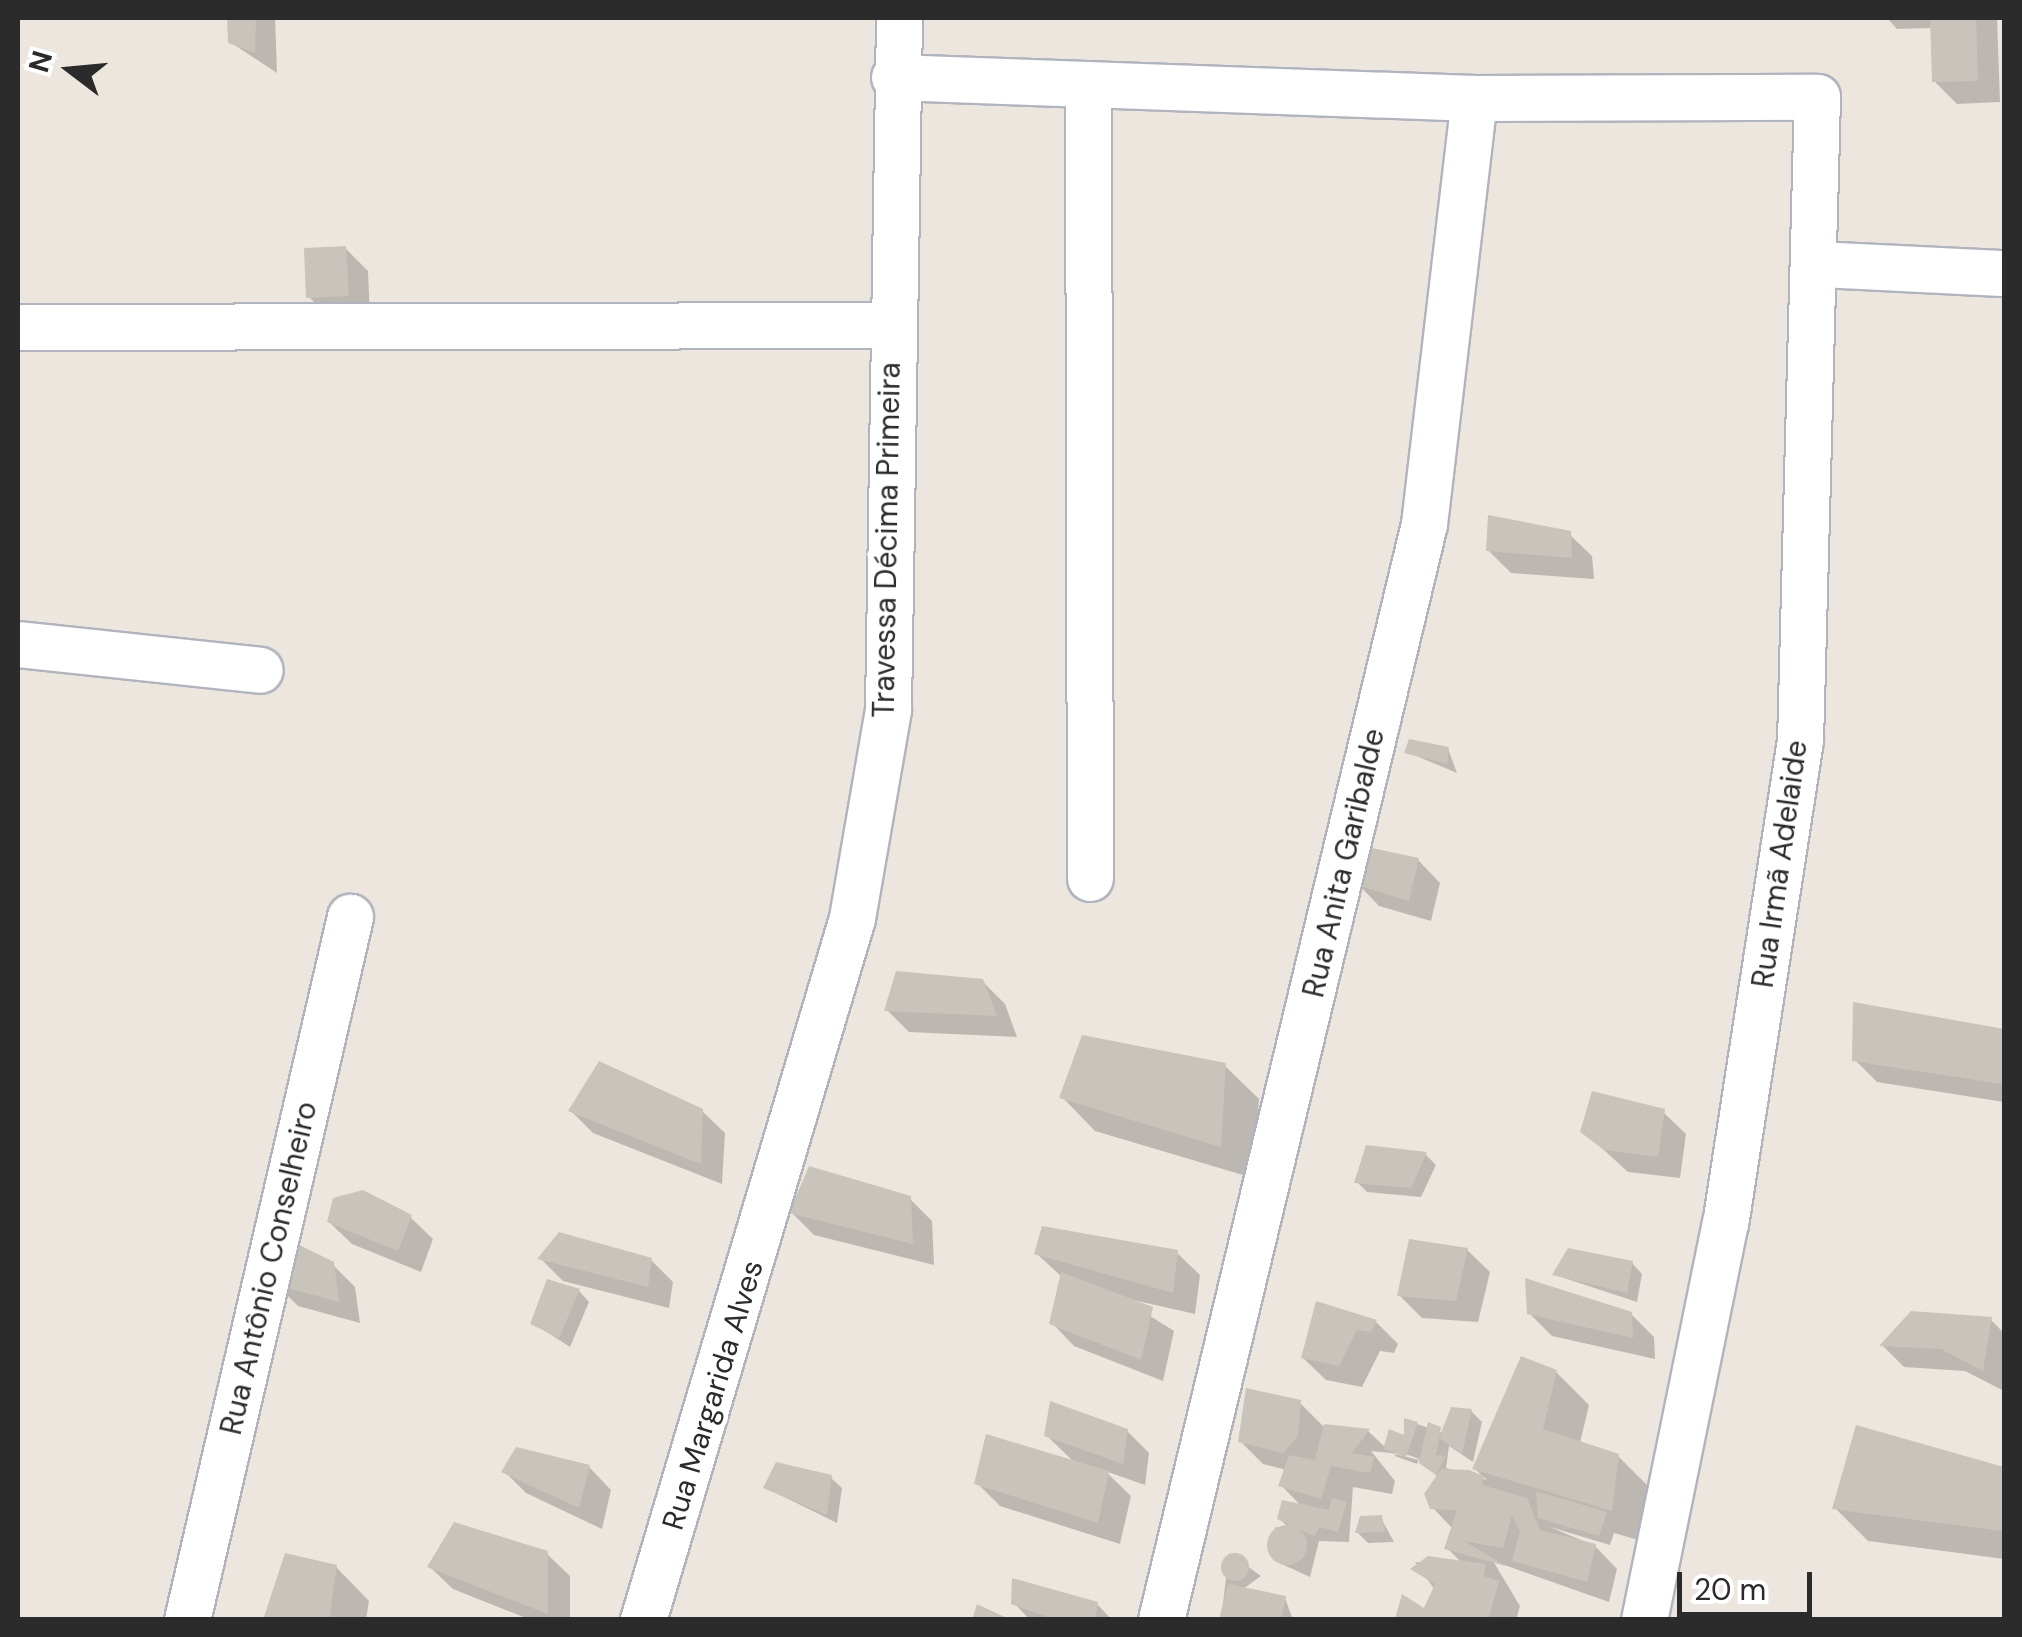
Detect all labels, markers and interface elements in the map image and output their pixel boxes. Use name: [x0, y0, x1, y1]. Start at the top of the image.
north arrow: [20, 20, 120, 120]
text: N: [20, 47, 61, 77]
street label: Travessa Décima Primeira: [866, 362, 908, 718]
street label: Rua Anita Garibalde: [1296, 725, 1392, 1001]
street label: Rua Irmã Adelaide: [1745, 738, 1815, 990]
street label: Rua Antônio Conselheiro: [213, 1098, 325, 1438]
street label: Rua Margarida Alves: [655, 1256, 771, 1534]
scale bar: [1682, 1552, 1817, 1614]
text: 20 m: [1694, 1570, 1766, 1609]

